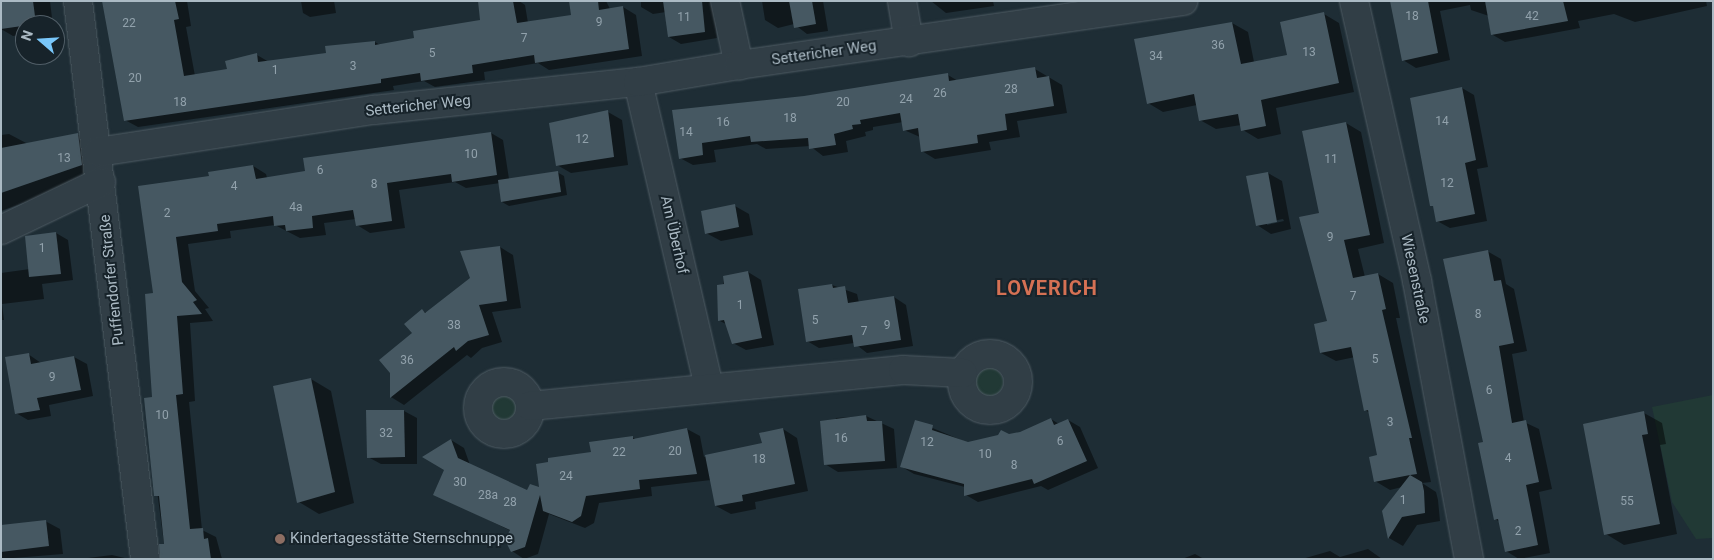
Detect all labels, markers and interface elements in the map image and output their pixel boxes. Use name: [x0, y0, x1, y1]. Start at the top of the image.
house number: 18: [1405, 10, 1419, 24]
house number: 42: [1525, 10, 1539, 24]
house number: 11: [677, 11, 691, 25]
north arrow: [15, 15, 65, 65]
house number: 9: [596, 16, 602, 30]
house number: 22: [122, 17, 136, 31]
text: N: [18, 28, 36, 43]
house number: 7: [521, 32, 527, 46]
street label: Settericher Weg: [770, 37, 878, 69]
house number: 36: [1211, 39, 1225, 53]
house number: 13: [1302, 46, 1316, 60]
house number: 5: [429, 47, 435, 61]
house number: 34: [1149, 50, 1163, 64]
house number: 3: [350, 60, 356, 74]
house number: 1: [272, 64, 278, 78]
house number: 20: [128, 72, 142, 86]
house number: 28: [1004, 83, 1018, 97]
house number: 26: [933, 87, 947, 101]
street label: Settericher Weg: [365, 92, 471, 120]
house number: 24: [899, 93, 913, 107]
house number: 18: [173, 96, 187, 110]
house number: 20: [836, 96, 850, 110]
house number: 18: [783, 112, 797, 126]
house number: 14: [1435, 115, 1449, 129]
house number: 16: [716, 116, 730, 130]
house number: 14: [679, 126, 693, 140]
house number: 12: [575, 133, 589, 147]
house number: 10: [464, 148, 478, 162]
house number: 13: [57, 152, 71, 166]
house number: 11: [1324, 153, 1338, 167]
house number: 6: [317, 164, 323, 178]
house number: 12: [1440, 177, 1454, 191]
house number: 8: [371, 178, 377, 192]
house number: 4: [231, 180, 237, 194]
street label: Am Überhof: [656, 194, 692, 276]
house number: 4a: [289, 201, 303, 215]
house number: 2: [164, 207, 170, 221]
street label: Puffendorfer Straße: [96, 213, 128, 347]
house number: 9: [1327, 231, 1333, 245]
street label: Wiesenstraße: [1397, 232, 1433, 326]
house number: 1: [39, 242, 45, 256]
district label: LOVERICH: [995, 276, 1099, 300]
house number: 7: [1350, 290, 1356, 304]
house number: 1: [737, 299, 743, 313]
house number: 8: [1475, 308, 1481, 322]
house number: 5: [812, 314, 818, 328]
house number: 38: [447, 319, 461, 333]
house number: 9: [884, 319, 890, 333]
house number: 7: [861, 325, 867, 339]
house number: 5: [1372, 353, 1378, 367]
house number: 36: [400, 354, 414, 368]
house number: 9: [49, 371, 55, 385]
house number: 6: [1486, 384, 1492, 398]
house number: 10: [155, 409, 169, 423]
house number: 3: [1387, 416, 1393, 430]
house number: 32: [379, 427, 393, 441]
house number: 16: [834, 432, 848, 446]
house number: 6: [1057, 435, 1063, 449]
house number: 12: [920, 436, 934, 450]
house number: 20: [668, 445, 682, 459]
house number: 22: [612, 446, 626, 460]
house number: 10: [978, 448, 992, 462]
house number: 4: [1505, 452, 1511, 466]
house number: 18: [752, 453, 766, 467]
house number: 8: [1011, 459, 1017, 473]
house number: 24: [559, 470, 573, 484]
house number: 30: [453, 476, 467, 490]
house number: 28a: [478, 489, 498, 503]
house number: 1: [1400, 494, 1406, 508]
house number: 55: [1620, 495, 1634, 509]
house number: 28: [503, 496, 517, 510]
house number: 2: [1515, 525, 1521, 539]
place label: Kindertagesstätte Sternschnuppe: [290, 530, 513, 548]
marker: Kindertagesstätte Sternschnuppe: [274, 533, 286, 545]

